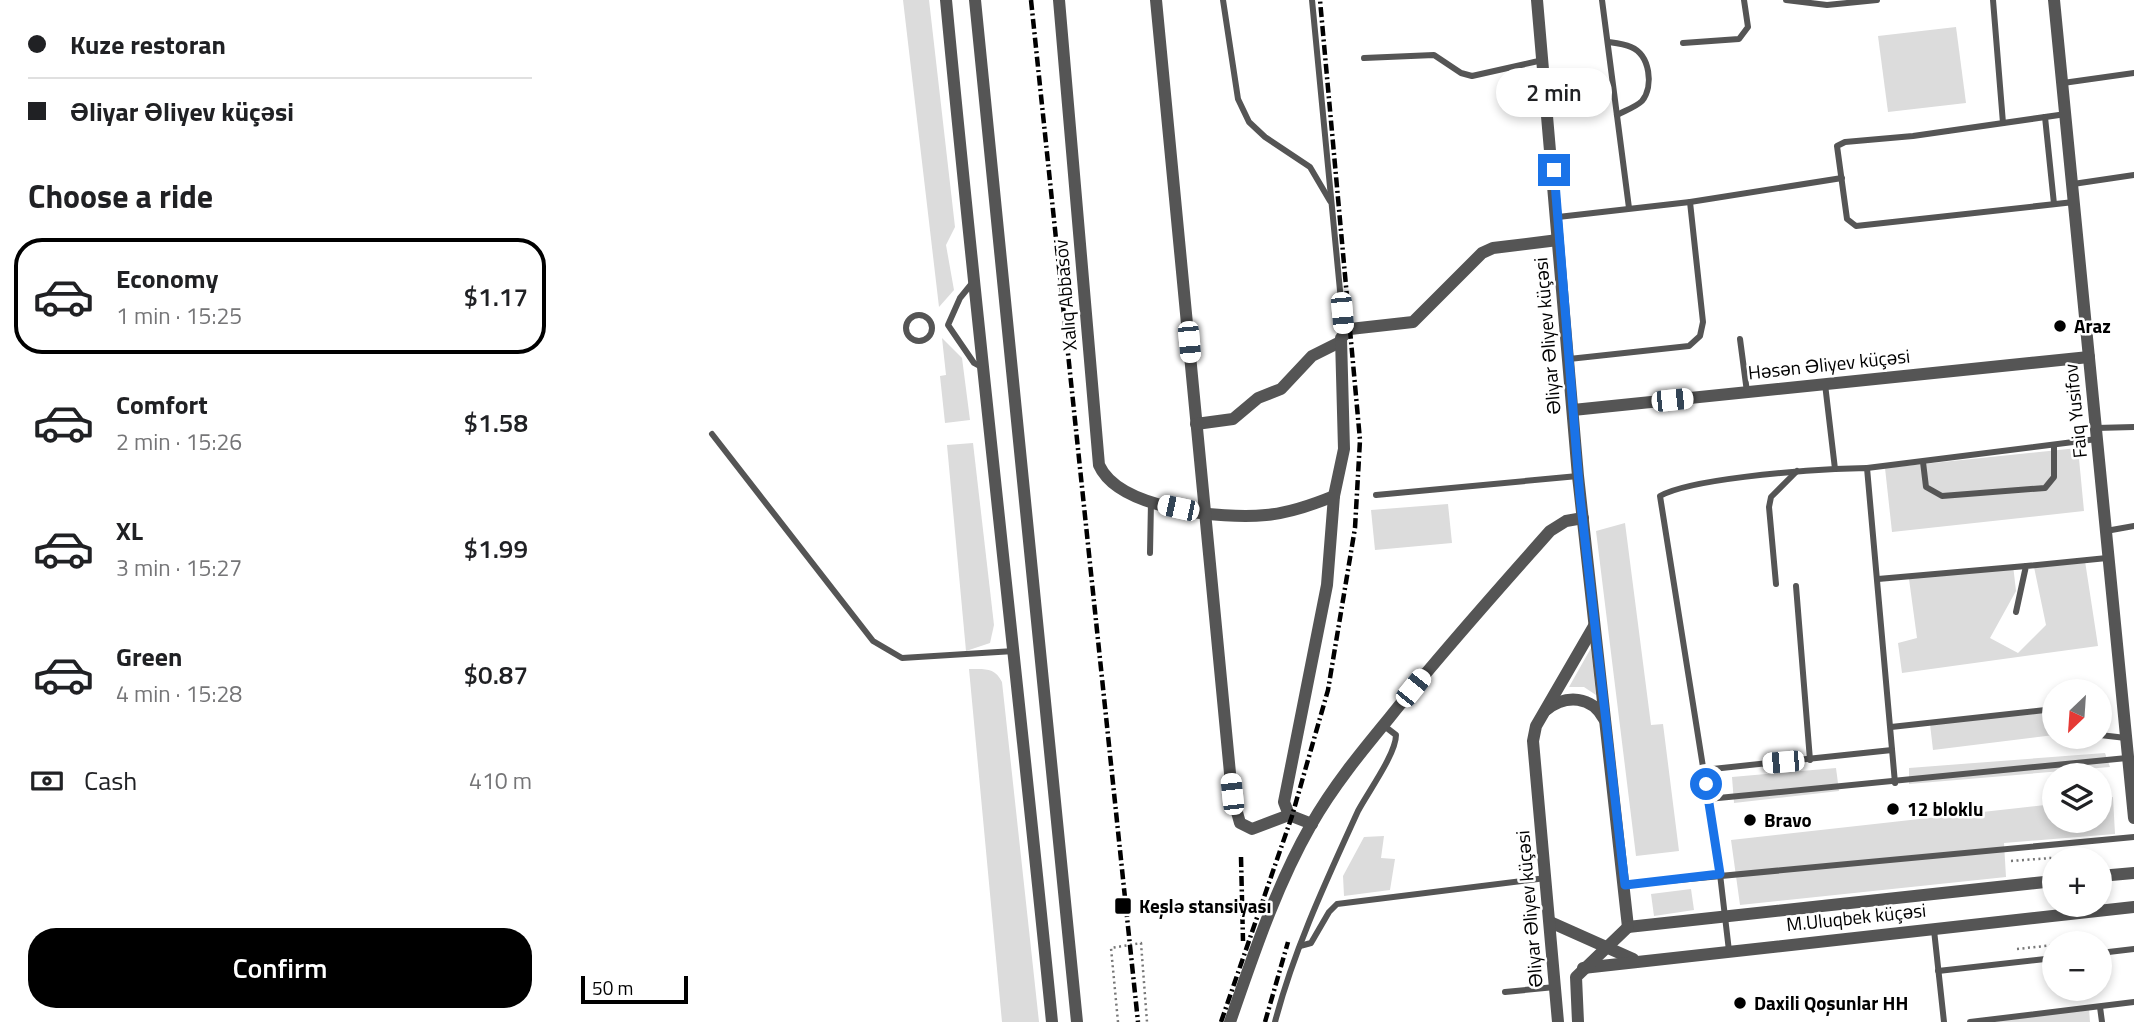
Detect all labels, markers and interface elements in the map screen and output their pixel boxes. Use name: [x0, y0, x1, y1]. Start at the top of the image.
text: Kuze restoran: [70, 25, 226, 64]
callout: 2 min: [1496, 68, 1612, 118]
text: 2 min: [1526, 75, 1582, 110]
text: Əliyar Əliyev küçəsi: [70, 92, 294, 131]
route end: [1538, 154, 1570, 186]
text: Choose a ride: [28, 172, 213, 220]
street label: Xalıq Abbasov: [1045, 238, 1084, 352]
street label: Əliyar Əliyev küçəsi: [1525, 256, 1568, 416]
text: Economy: [116, 259, 218, 298]
icon: car: [32, 265, 95, 328]
text: $1.17: [464, 277, 528, 316]
car: [1330, 291, 1355, 335]
text: 1 min · 15:25: [116, 298, 242, 333]
place label: Araz: [2074, 311, 2111, 340]
marker: Araz: [2052, 318, 2068, 334]
car: [1177, 320, 1202, 364]
street label: Həsən Əliyev küçəsi: [1746, 341, 1911, 386]
street label: Faiq Yusifov: [2055, 363, 2094, 460]
text: Comfort: [116, 385, 208, 424]
car: [1651, 387, 1694, 413]
icon: car: [32, 391, 95, 454]
text: $1.58: [464, 403, 528, 442]
text: 2 min · 15:26: [116, 424, 242, 459]
car: [1156, 493, 1201, 523]
text: XL: [116, 511, 143, 550]
icon: car: [32, 517, 95, 580]
text: $1.99: [464, 529, 528, 568]
text: 3 min · 15:27: [116, 550, 242, 585]
text: Green: [116, 637, 182, 676]
icon: car: [32, 643, 95, 706]
text: $0.87: [464, 655, 528, 694]
car: [1392, 665, 1435, 711]
text: 4 min · 15:28: [116, 676, 242, 711]
north arrow: [2042, 679, 2112, 749]
map controls: [2042, 679, 2112, 1001]
car: [1762, 750, 1805, 774]
text: Cash: [84, 761, 137, 800]
icon: cash: [28, 762, 66, 800]
text: 410 m: [469, 763, 532, 798]
button: layers: [2042, 763, 2112, 833]
route start: [1690, 768, 1722, 800]
car: [1220, 772, 1245, 816]
place label: 12 bloklu: [1907, 794, 1983, 823]
marker: 12 bloklu: [1885, 801, 1901, 817]
place label: Bravo: [1764, 805, 1812, 834]
marker: Bravo: [1742, 812, 1758, 828]
street label: Əliyar Əliyev küçəsi: [1507, 829, 1550, 989]
button: +: [2042, 847, 2112, 917]
place label: Keşlə stansiyası: [1139, 891, 1271, 920]
street label: M.Uluqbek küçəsi: [1785, 895, 1927, 938]
marker: Keşlə stansiyası: [1113, 896, 1133, 916]
button: Confirm: [28, 928, 532, 1008]
button: −: [2042, 931, 2112, 1001]
scale bar: [581, 973, 688, 1005]
text: 50 m: [592, 973, 633, 1002]
place label: Daxili Qoşunlar HH: [1754, 988, 1908, 1017]
marker: Daxili Qoşunlar HH: [1732, 995, 1748, 1011]

